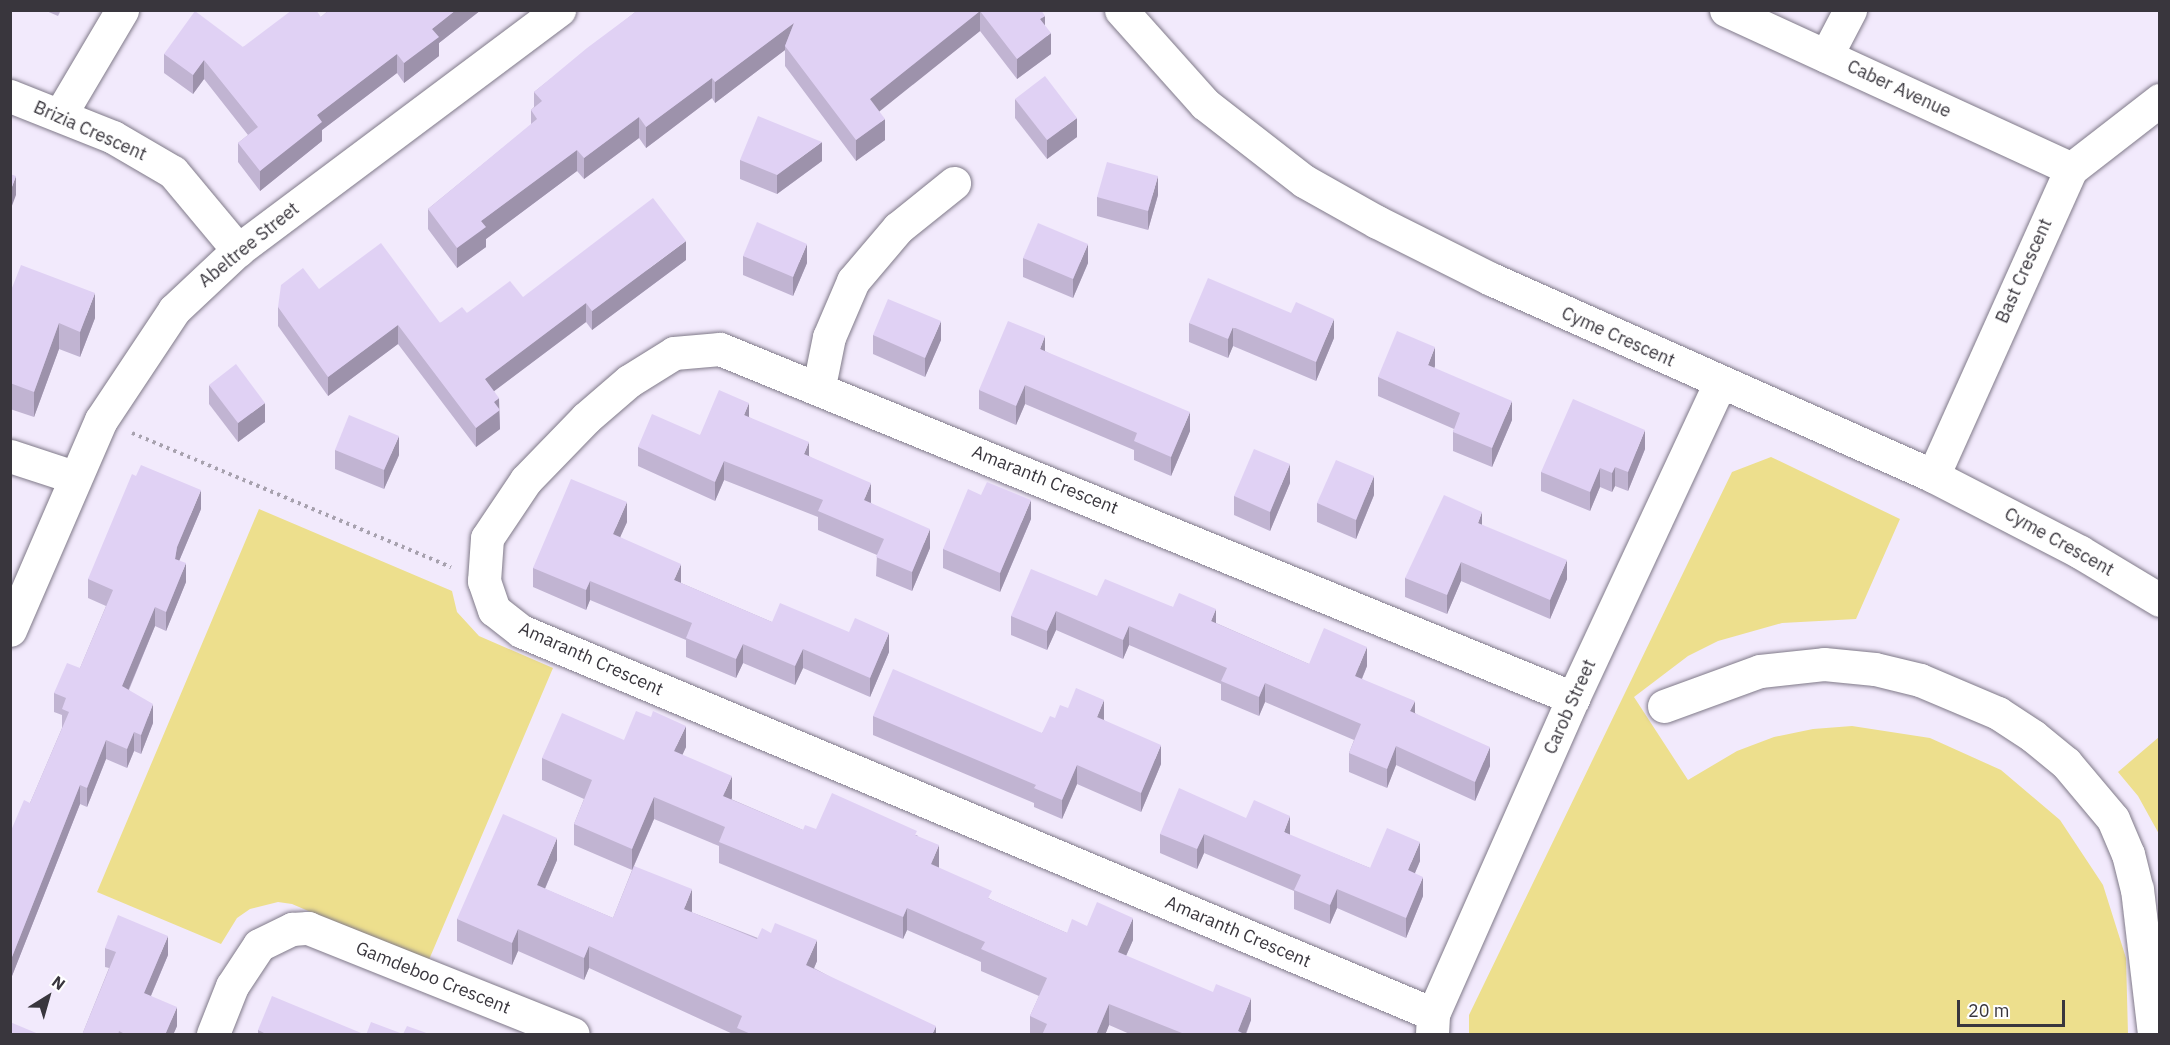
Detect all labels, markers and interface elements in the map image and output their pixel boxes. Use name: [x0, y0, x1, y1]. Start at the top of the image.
street label: Caber Avenue: [1844, 56, 1954, 122]
street label: Brizia Crescent: [30, 96, 150, 166]
street label: Abeltree Street: [194, 198, 304, 292]
street label: Bast Crescent: [1991, 215, 2057, 327]
street label: Cyme Crescent: [1558, 302, 1678, 372]
street label: Amaranth Crescent: [969, 441, 1121, 519]
street label: Cyme Crescent: [2001, 503, 2117, 581]
street label: Amaranth Crescent: [515, 617, 667, 701]
street label: Carob Street: [1540, 656, 1600, 758]
street label: Amaranth Crescent: [1162, 892, 1314, 972]
street label: Gamdeboo Crescent: [353, 937, 513, 1019]
north arrow: [18, 967, 78, 1027]
text: N: [48, 971, 69, 994]
scale bar: [1960, 988, 2068, 1026]
text: 20 m: [1968, 999, 2010, 1022]

